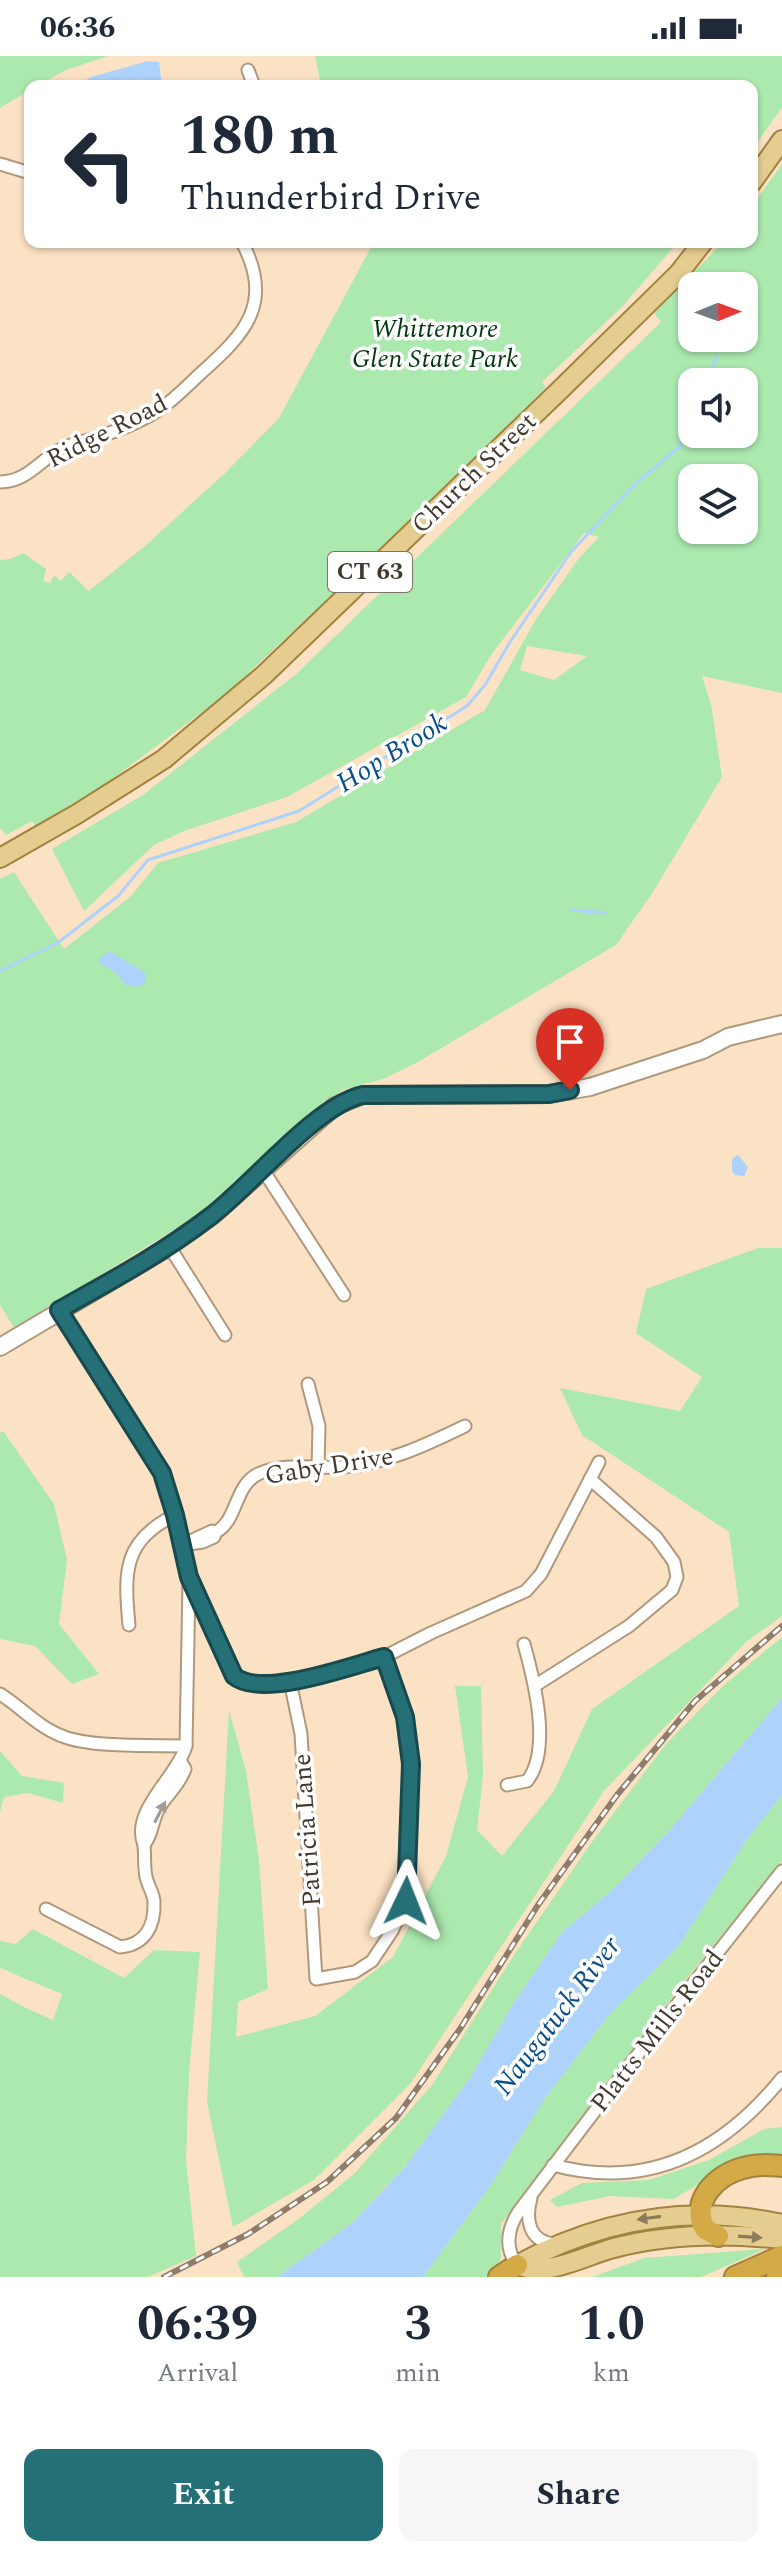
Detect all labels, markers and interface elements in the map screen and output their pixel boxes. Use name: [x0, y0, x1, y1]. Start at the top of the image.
text: 06:36: [40, 5, 115, 51]
text: 180 m: [180, 94, 339, 179]
icon: left: [48, 112, 152, 216]
text: Thunderbird Drive: [180, 171, 481, 226]
north arrow: [678, 272, 758, 352]
map controls: [678, 272, 758, 544]
park label: Whittemore Glen State Park: [352, 309, 518, 379]
button: sound: [678, 368, 758, 448]
street label: Ridge Road: [39, 383, 175, 479]
street label: Church Street: [402, 403, 546, 543]
button: layers: [678, 464, 758, 544]
road number: CT 63: [328, 552, 412, 592]
water label: Hop Brook: [328, 702, 456, 804]
pin: [536, 1008, 604, 1090]
icon: arrive: [548, 1020, 592, 1064]
street label: Gaby Drive: [262, 1436, 396, 1496]
street label: Patricia Lane: [282, 1752, 332, 1908]
one-way arrow: [153, 1800, 167, 1823]
position arrow: [364, 1859, 448, 1943]
water label: Naugatuck River: [483, 1927, 632, 2105]
street label: Platts Mills Road: [580, 1941, 734, 2121]
one-way arrow: [636, 2212, 661, 2225]
one-way arrow: [738, 2231, 763, 2244]
text: 06:39: [137, 2288, 258, 2361]
text: 3: [404, 2288, 431, 2361]
text: 1.0: [578, 2288, 645, 2361]
text: Arrival: [157, 2353, 238, 2393]
text: min: [395, 2353, 441, 2393]
text: km: [593, 2353, 630, 2393]
button: Exit: [24, 2449, 383, 2541]
button: Share: [399, 2449, 758, 2541]

